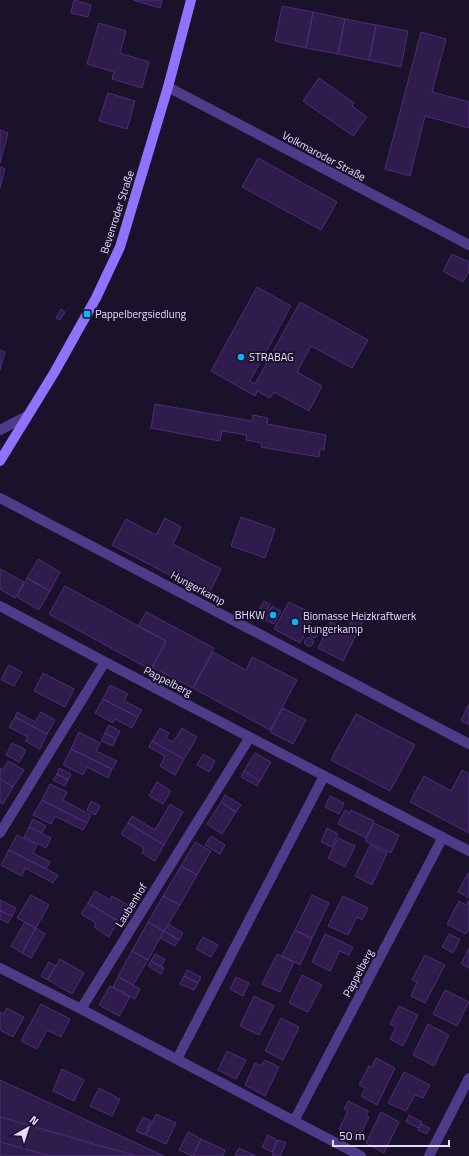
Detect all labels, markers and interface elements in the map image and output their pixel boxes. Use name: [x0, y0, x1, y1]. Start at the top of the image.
street label: Volkmaroder Straße: [279, 127, 369, 185]
street label: Bevenroder Straße: [96, 168, 138, 256]
place label: Pappelbergsiedlung: [95, 306, 187, 322]
marker: Pappelbergsiedlung: [82, 309, 92, 319]
place label: STRABAG: [249, 349, 294, 365]
marker: STRABAG: [236, 352, 246, 362]
street label: Hungerkamp: [168, 567, 228, 609]
place label: BHKW: [235, 607, 265, 623]
place label: Biomasse Heizkraftwerk Hungerkamp: [303, 608, 417, 637]
marker: BHKW: [268, 610, 278, 620]
marker: Biomasse Heizkraftwerk Hungerkamp: [290, 617, 300, 627]
street label: Pappelberg: [141, 662, 195, 700]
street label: Laubenhof: [111, 880, 151, 930]
street label: Pappelberg: [339, 946, 378, 1000]
north arrow: [8, 1108, 48, 1148]
text: N: [26, 1112, 42, 1129]
scale bar: [333, 1122, 449, 1148]
text: 50 m: [339, 1126, 365, 1145]

